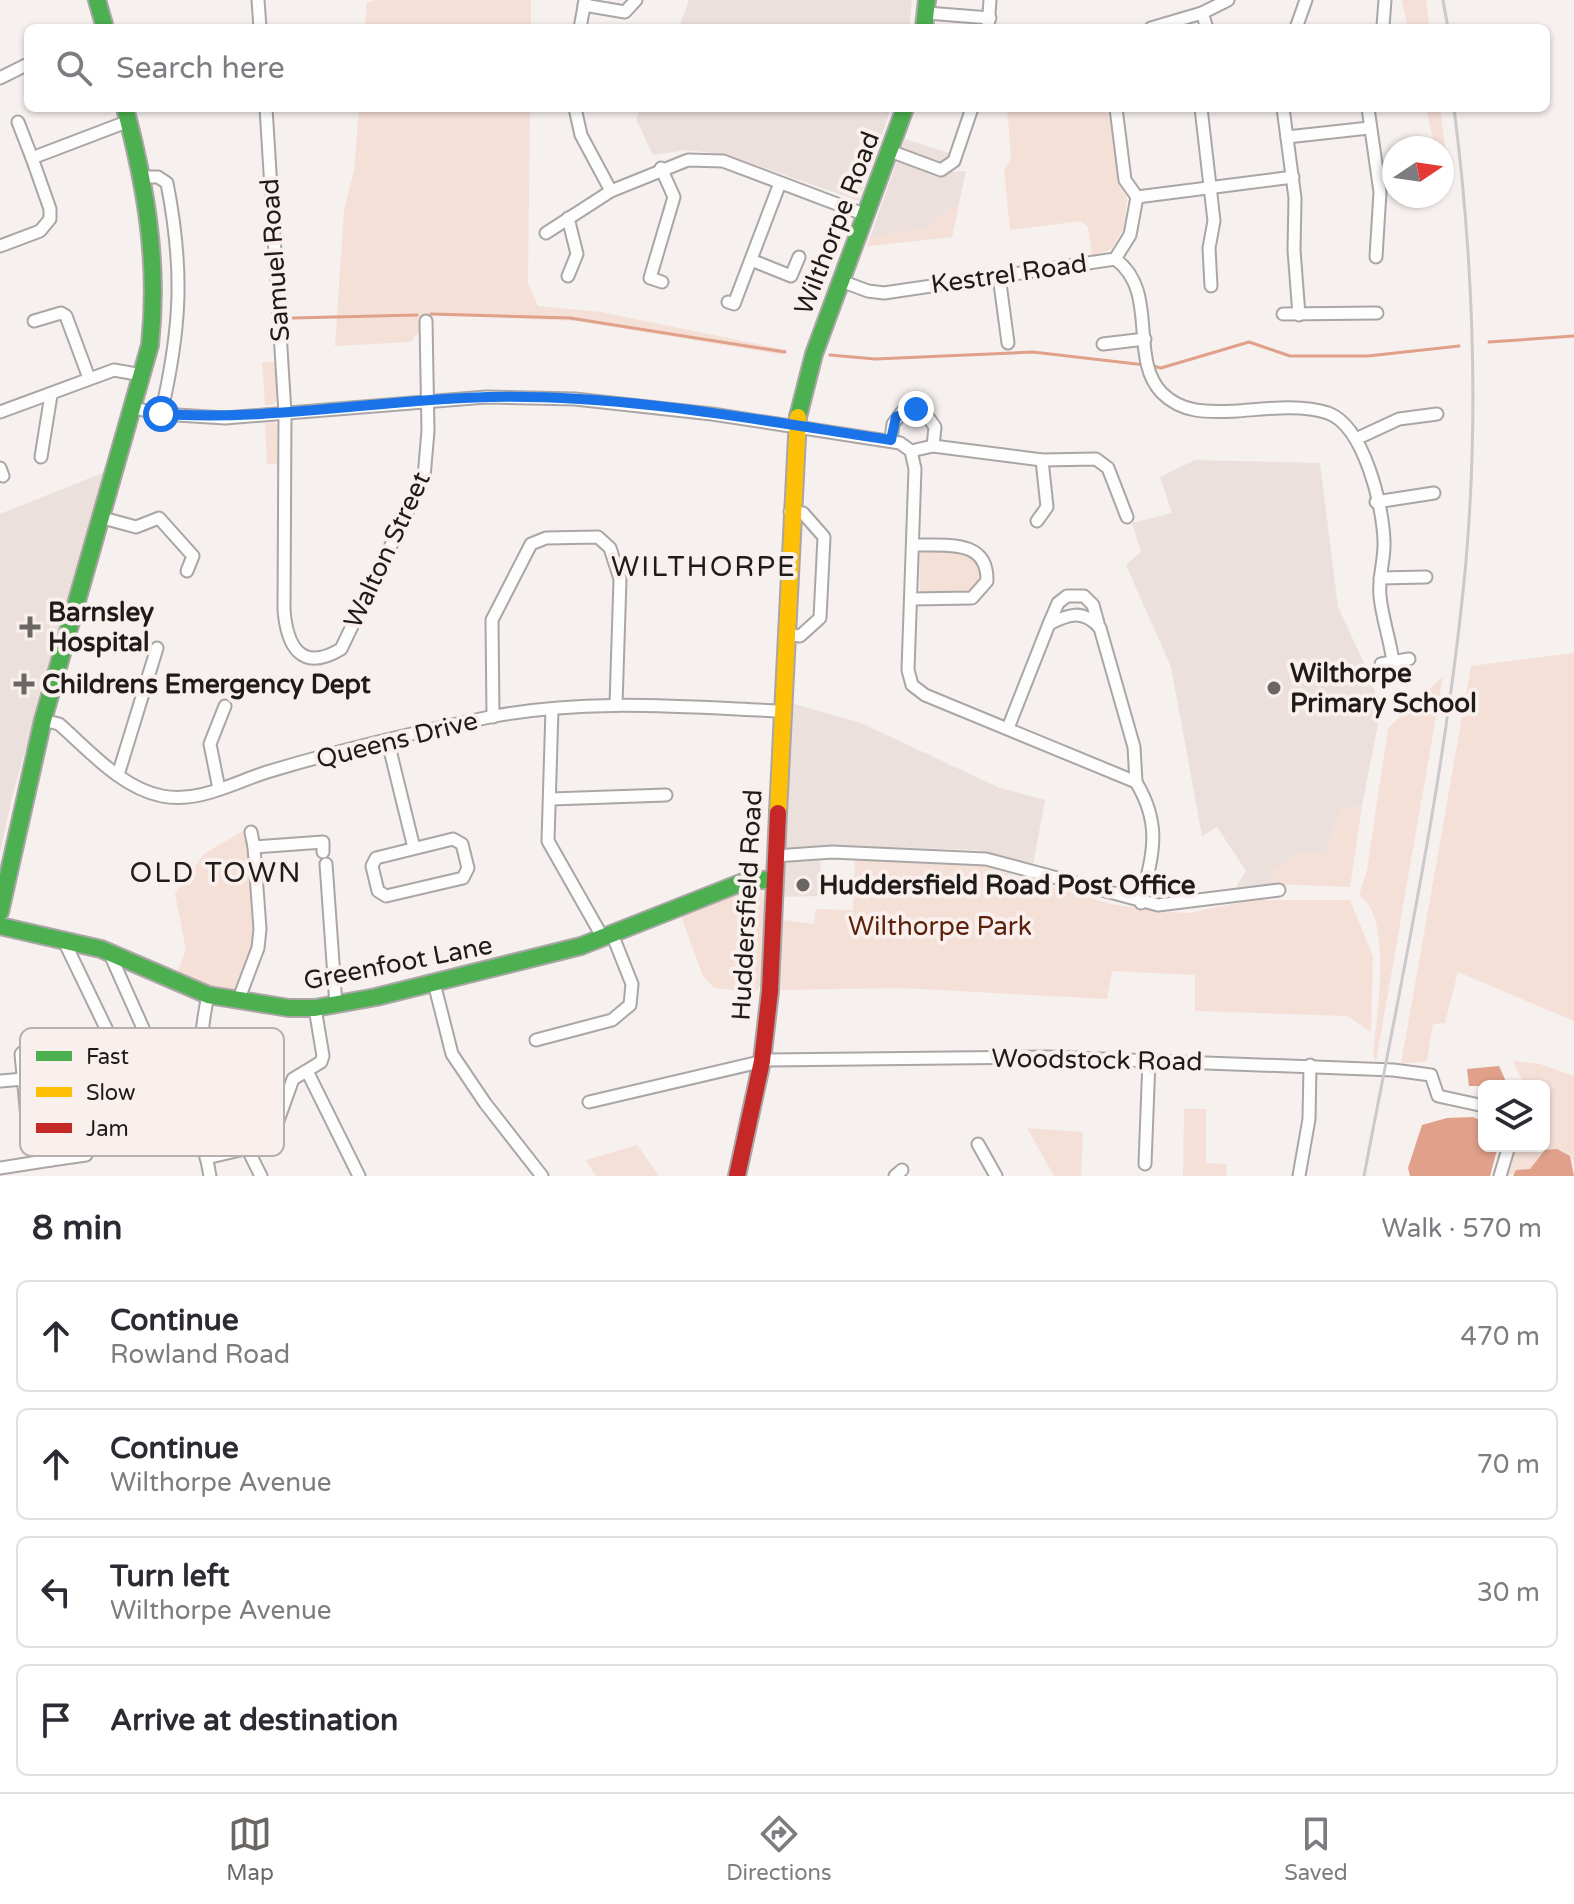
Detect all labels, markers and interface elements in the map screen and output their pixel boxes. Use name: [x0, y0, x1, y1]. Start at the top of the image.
search box: [24, 24, 1550, 112]
icon: search: [52, 46, 96, 90]
text: Search here: [116, 50, 285, 87]
street label: Wilthorpe Road: [788, 127, 886, 319]
north arrow: [1382, 136, 1454, 208]
street label: Samuel Road: [254, 177, 296, 343]
street label: Kestrel Road: [929, 248, 1089, 300]
route end: [898, 391, 934, 427]
route start: [143, 396, 179, 432]
street label: Walton Street: [337, 467, 437, 633]
district label: WILTHORPE: [611, 550, 797, 584]
place label: Barnsley Hospital: [48, 597, 154, 658]
marker: Barnsley Hospital: [19, 616, 41, 638]
place label: Wilthorpe Primary School: [1290, 658, 1477, 719]
place label: Childrens Emergency Dept: [42, 669, 371, 700]
marker: Childrens Emergency Dept: [13, 673, 35, 695]
marker: Wilthorpe Primary School: [1265, 679, 1283, 697]
street label: Queens Drive: [313, 705, 481, 775]
street label: Huddersfield Road: [725, 789, 769, 1021]
district label: OLD TOWN: [129, 856, 303, 890]
place label: Huddersfield Road Post Office: [819, 870, 1196, 901]
marker: Huddersfield Road Post Office: [794, 876, 812, 894]
park label: Wilthorpe Park: [848, 911, 1032, 942]
street label: Greenfoot Lane: [301, 929, 495, 997]
legend: [20, 1028, 284, 1156]
street label: Woodstock Road: [991, 1043, 1203, 1077]
text: Fast: [86, 1044, 129, 1070]
text: Slow: [86, 1080, 136, 1106]
map controls: [1478, 1080, 1550, 1152]
button: layers: [1478, 1080, 1550, 1152]
text: Jam: [86, 1116, 129, 1142]
text: 8 min: [32, 1208, 123, 1249]
text: Walk · 570 m: [1382, 1213, 1542, 1244]
text: Continue: [110, 1302, 239, 1339]
icon: ahead: [34, 1314, 78, 1358]
text: 470 m: [1460, 1321, 1540, 1352]
text: Rowland Road: [110, 1339, 290, 1370]
text: Continue: [110, 1430, 239, 1467]
icon: ahead: [34, 1442, 78, 1486]
text: 70 m: [1477, 1449, 1540, 1480]
text: Wilthorpe Avenue: [110, 1467, 331, 1498]
text: Turn left: [110, 1558, 229, 1595]
icon: left: [34, 1570, 78, 1614]
text: 30 m: [1477, 1577, 1540, 1608]
text: Wilthorpe Avenue: [110, 1595, 331, 1626]
icon: arrive: [34, 1698, 78, 1742]
text: Arrive at destination: [110, 1702, 398, 1739]
tab: Map: [226, 1812, 274, 1886]
tab: Directions: [726, 1812, 832, 1886]
tab: Saved: [1284, 1812, 1348, 1886]

